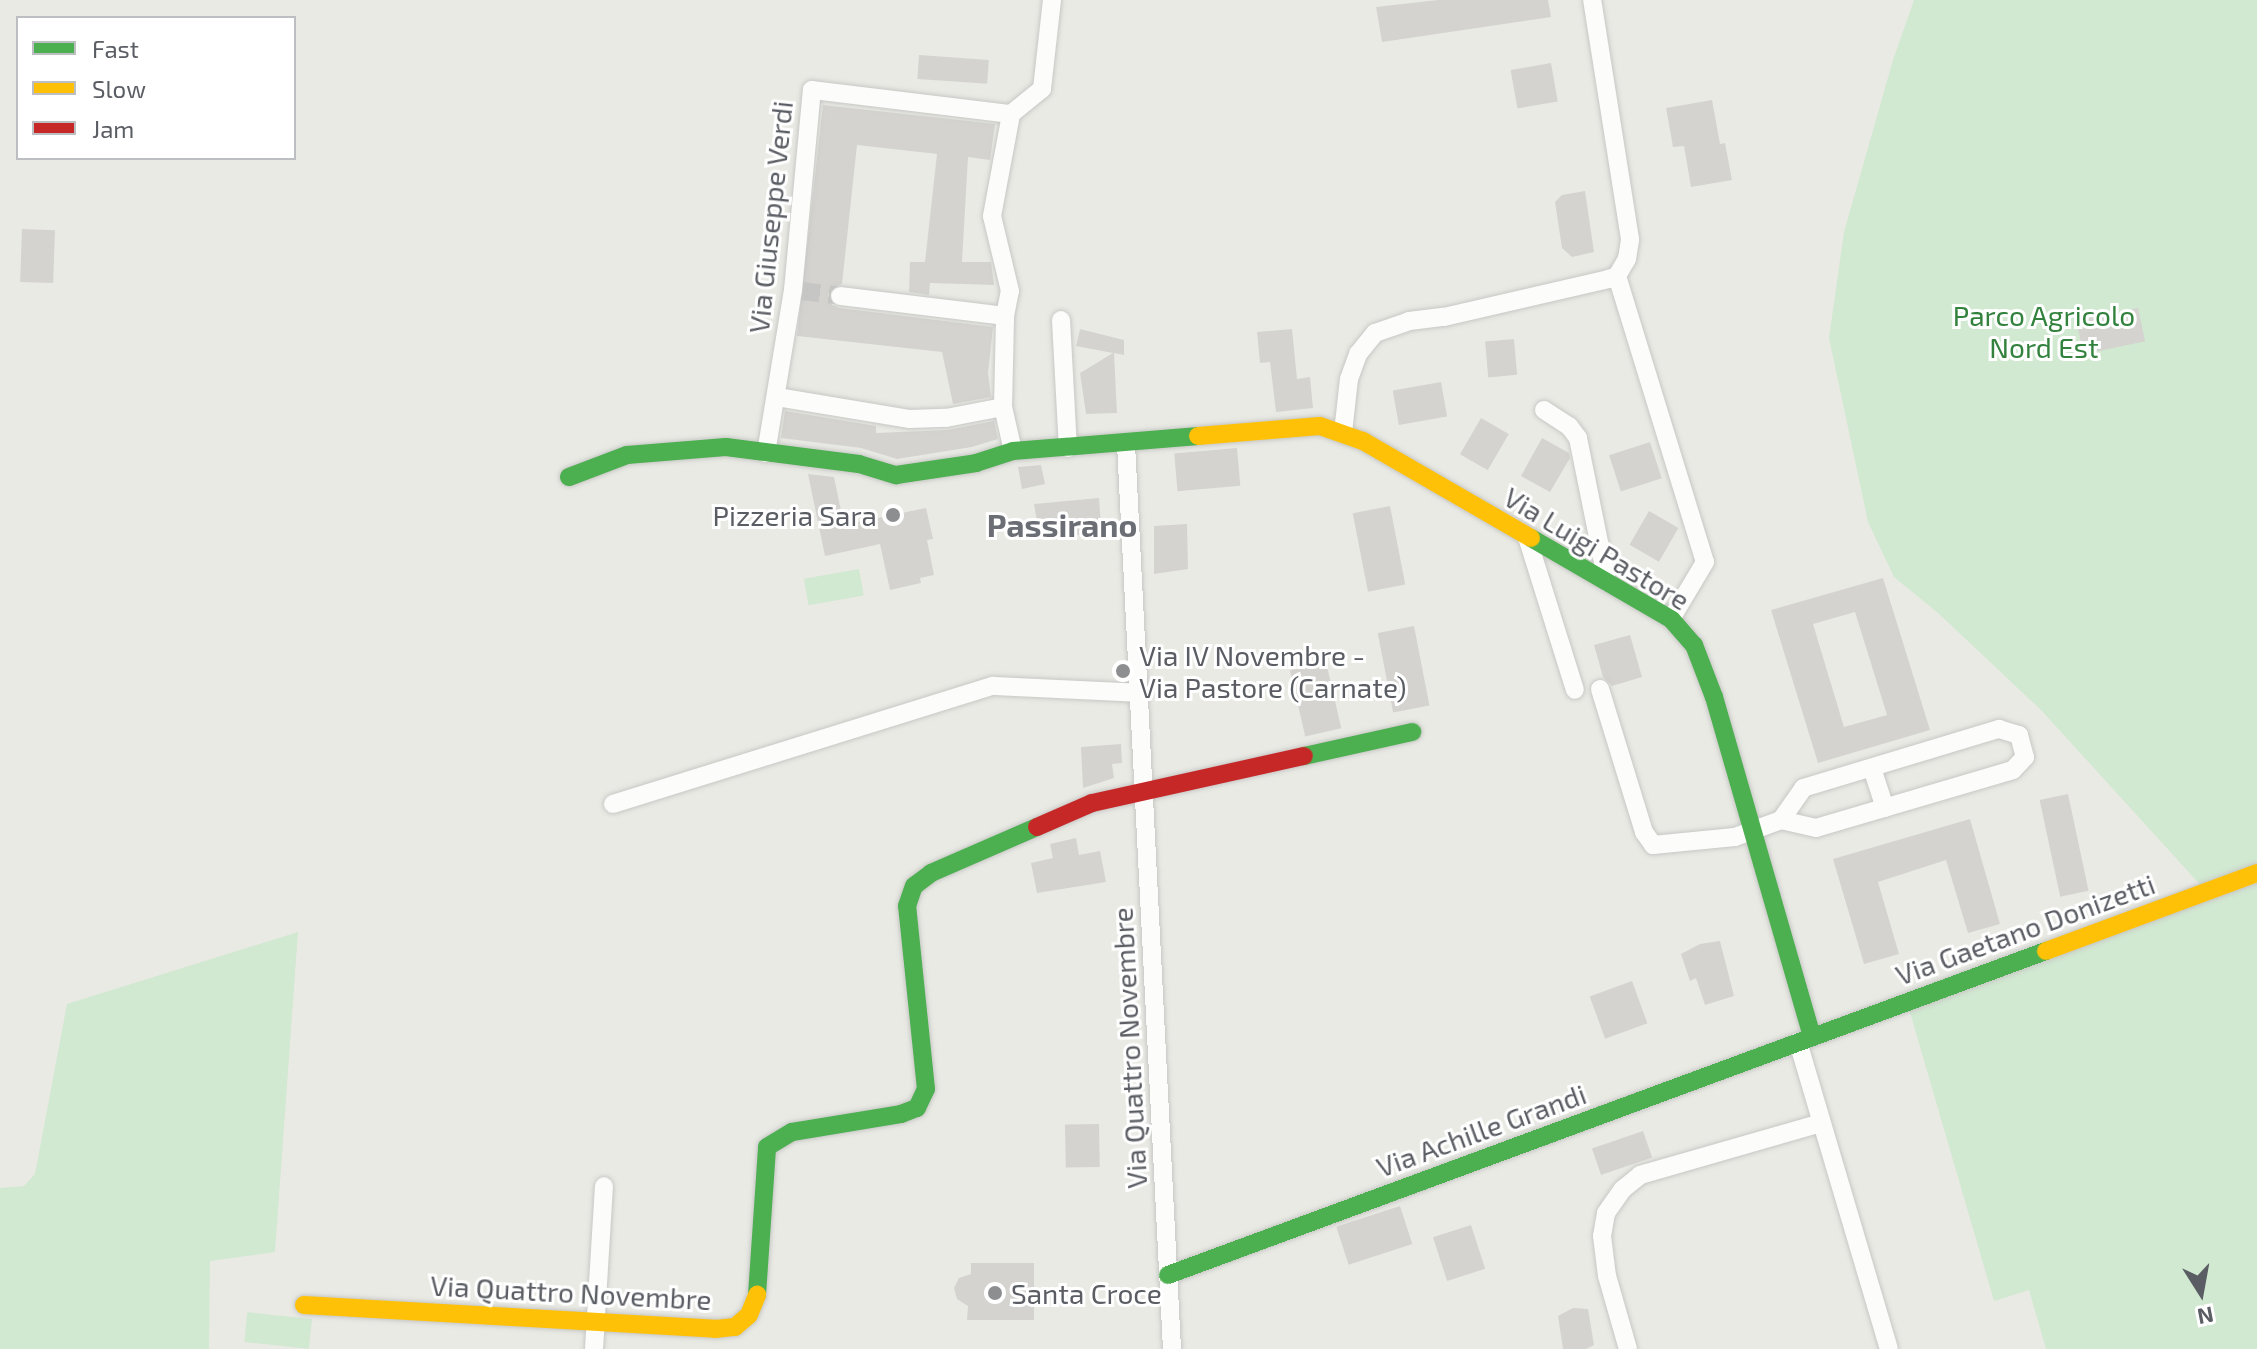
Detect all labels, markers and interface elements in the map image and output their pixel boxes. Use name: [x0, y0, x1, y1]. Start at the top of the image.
legend: [16, 16, 296, 160]
text: Fast: [92, 34, 139, 63]
text: Slow: [92, 74, 146, 103]
street label: Via Giuseppe Verdi: [741, 99, 799, 335]
text: Jam: [92, 114, 134, 143]
park label: Parco Agricolo Nord Est: [1952, 298, 2136, 364]
street label: Via Luigi Pastore: [1498, 479, 1696, 617]
place label: Pizzeria Sara: [713, 498, 877, 532]
district label: Passirano: [987, 505, 1137, 543]
marker: Pizzeria Sara: [884, 506, 902, 524]
place label: Via IV Novembre - Via Pastore (Carnate): [1139, 638, 1407, 704]
marker: Via IV Novembre - Via Pastore (Carnate): [1114, 662, 1132, 680]
street label: Via Gaetano Donizetti: [1891, 866, 2159, 992]
street label: Via Quattro Novembre: [1105, 907, 1153, 1189]
street label: Via Achille Grandi: [1371, 1076, 1591, 1184]
north arrow: [2161, 1253, 2241, 1333]
street label: Via Quattro Novembre: [430, 1268, 712, 1316]
place label: Santa Croce: [1011, 1276, 1162, 1310]
marker: Santa Croce: [986, 1284, 1004, 1302]
text: N: [2195, 1302, 2216, 1331]

